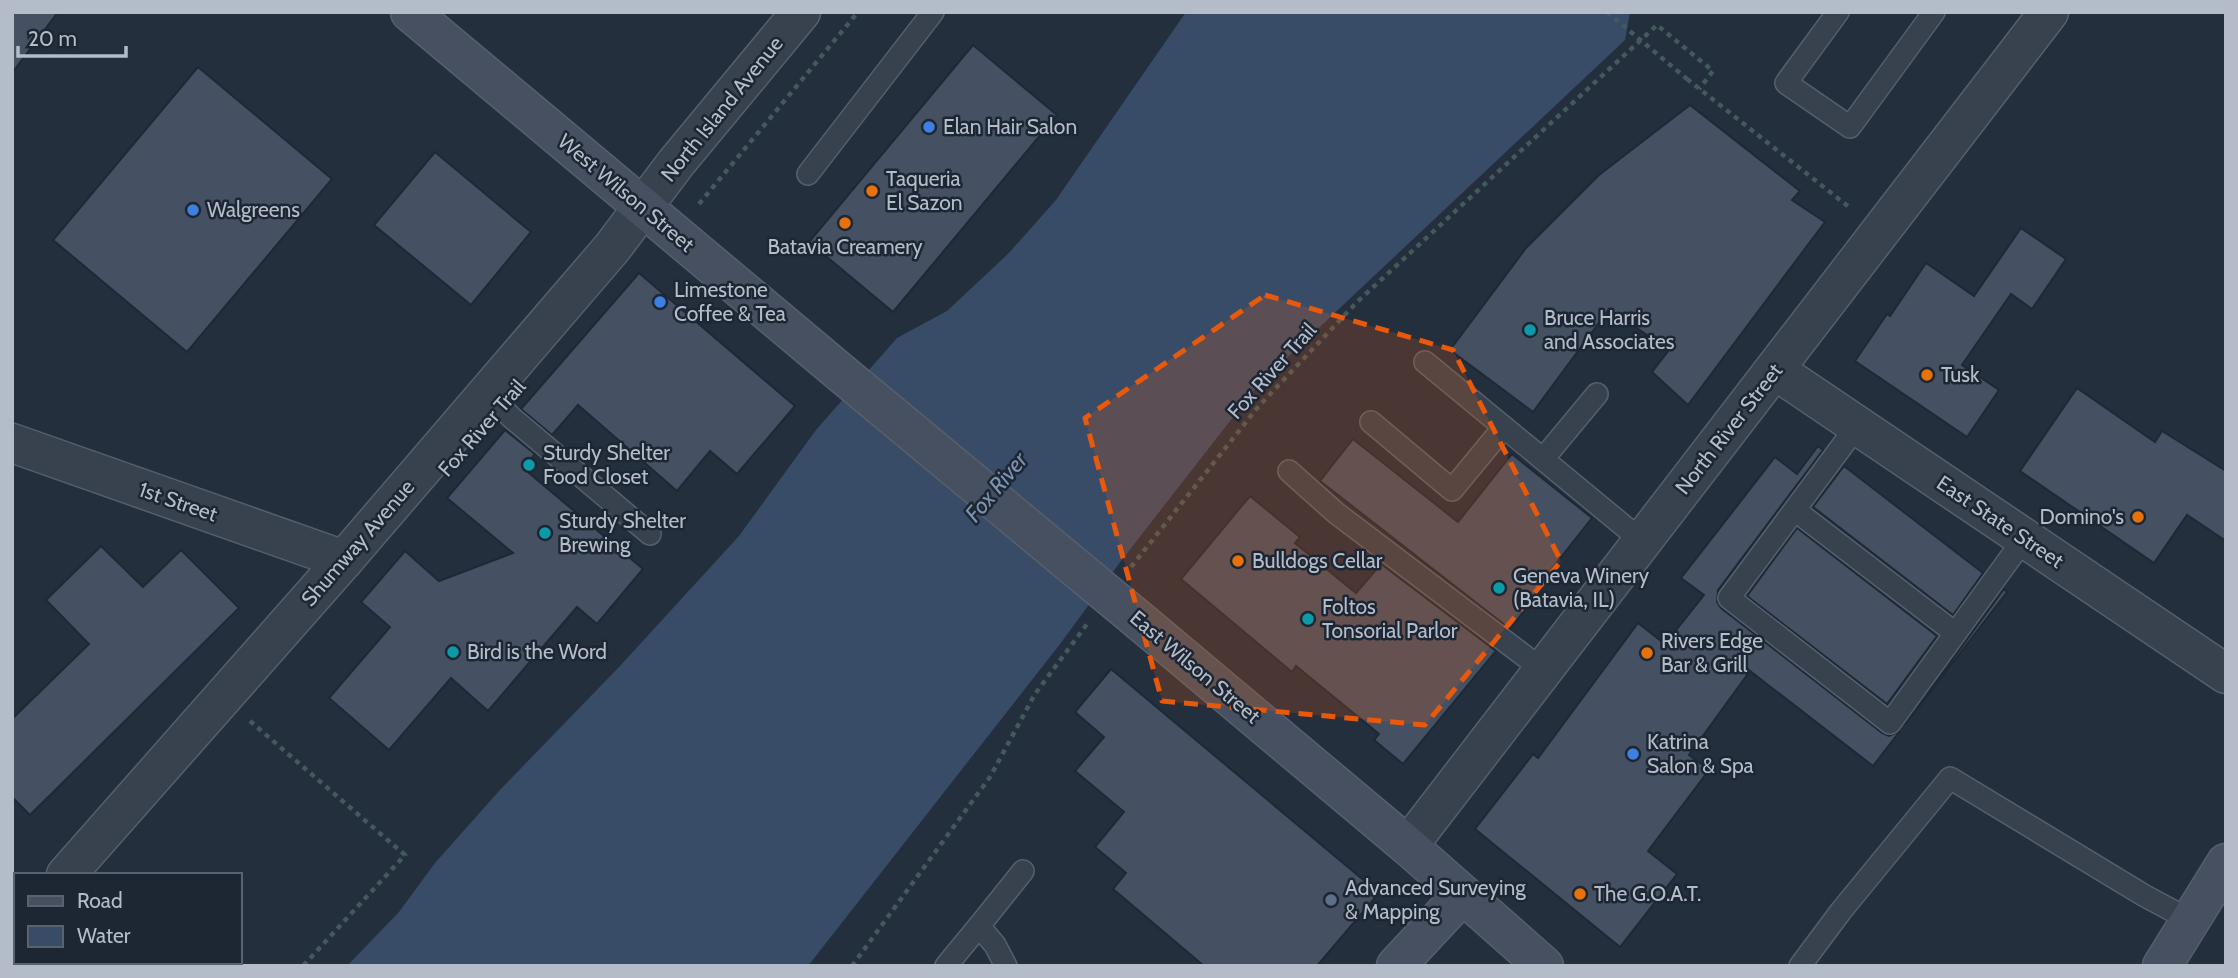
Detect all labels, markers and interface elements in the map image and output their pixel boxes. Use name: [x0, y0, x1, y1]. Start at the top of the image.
scale bar: [18, 14, 126, 58]
text: 20 m: [28, 26, 77, 51]
street label: North Island Avenue: [655, 31, 788, 186]
place label: Elan Hair Salon: [943, 114, 1077, 139]
marker: Elan Hair Salon: [921, 119, 937, 135]
street label: West Wilson Street: [553, 128, 700, 257]
place label: Taqueria El Sazon: [886, 166, 963, 215]
marker: Taqueria El Sazon: [864, 183, 880, 199]
place label: Walgreens: [207, 197, 300, 222]
marker: Walgreens: [185, 202, 201, 218]
marker: Batavia Creamery: [837, 215, 853, 231]
place label: Batavia Creamery: [767, 234, 923, 259]
place label: Limestone Coffee & Tea: [674, 277, 786, 326]
marker: Limestone Coffee & Tea: [652, 294, 668, 310]
place label: Bruce Harris and Associates: [1544, 305, 1675, 354]
street label: Fox River Trail: [1222, 318, 1321, 424]
marker: Bruce Harris and Associates: [1522, 322, 1538, 338]
street label: North River Street: [1670, 358, 1787, 499]
place label: Tusk: [1941, 362, 1980, 387]
marker: Tusk: [1919, 367, 1935, 383]
street label: Fox River Trail: [433, 374, 531, 481]
place label: Sturdy Shelter Food Closet: [543, 440, 670, 489]
water label: Fox River: [959, 446, 1034, 528]
marker: Sturdy Shelter Food Closet: [521, 457, 537, 473]
street label: East State Street: [1932, 470, 2068, 573]
street label: Shumway Avenue: [296, 474, 420, 611]
street label: 1st Street: [136, 476, 221, 527]
place label: Domino's: [2040, 504, 2124, 529]
place label: Sturdy Shelter Brewing: [559, 508, 686, 557]
marker: Domino's: [2130, 509, 2146, 525]
marker: Sturdy Shelter Brewing: [537, 525, 553, 541]
place label: Bulldogs Cellar: [1252, 548, 1383, 573]
marker: Bulldogs Cellar: [1230, 553, 1246, 569]
place label: Geneva Winery (Batavia, IL): [1513, 563, 1650, 612]
marker: Geneva Winery (Batavia, IL): [1491, 580, 1507, 596]
place label: Foltos Tonsorial Parlor: [1322, 594, 1458, 643]
street label: East Wilson Street: [1125, 605, 1265, 728]
marker: Foltos Tonsorial Parlor: [1300, 611, 1316, 627]
place label: Rivers Edge Bar & Grill: [1661, 628, 1763, 677]
place label: Bird is the Word: [467, 639, 607, 664]
marker: Bird is the Word: [445, 644, 461, 660]
marker: Rivers Edge Bar & Grill: [1639, 645, 1655, 661]
place label: Katrina Salon & Spa: [1647, 729, 1754, 778]
marker: Katrina Salon & Spa: [1625, 746, 1641, 762]
legend: [14, 873, 242, 964]
place label: Advanced Surveying & Mapping: [1345, 875, 1526, 924]
place label: The G.O.A.T.: [1594, 881, 1701, 906]
marker: The G.O.A.T.: [1572, 886, 1588, 902]
text: Road: [77, 888, 123, 913]
marker: Advanced Surveying & Mapping: [1323, 892, 1339, 908]
text: Water: [77, 923, 131, 948]

